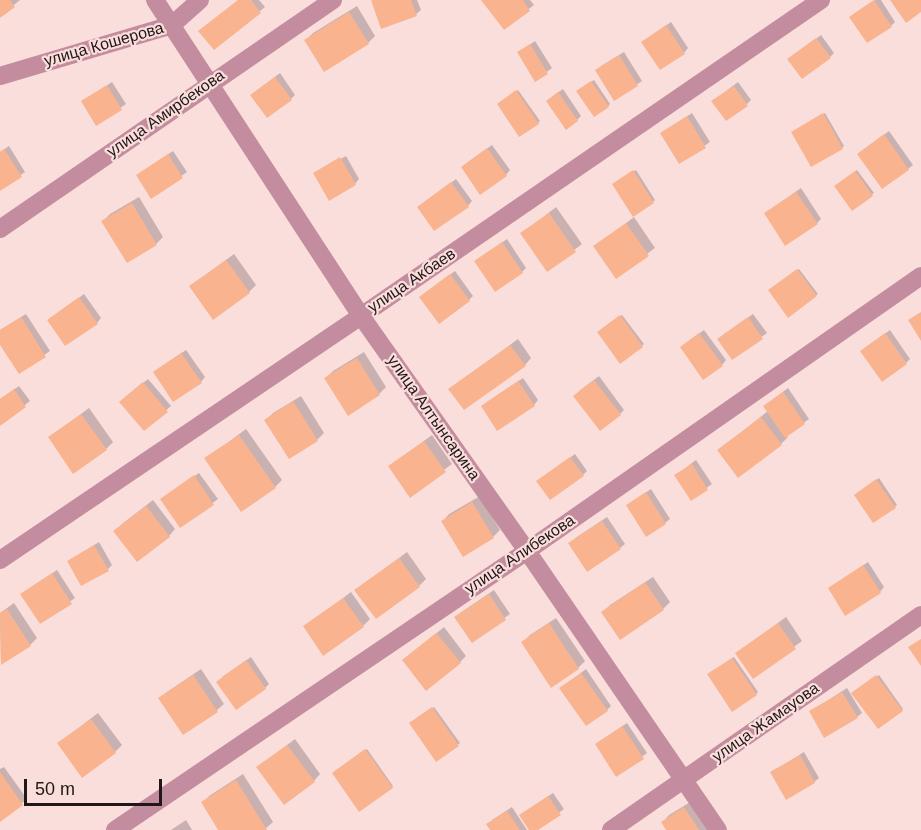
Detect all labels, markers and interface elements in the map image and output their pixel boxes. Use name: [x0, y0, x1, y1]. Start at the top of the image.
street label: улица Кошерова: [42, 19, 166, 71]
street label: улица Амирбекова: [104, 66, 228, 162]
street label: улица Акбаев: [365, 245, 459, 317]
street label: улица Алтынсарина: [383, 352, 483, 484]
street label: улица Алибекова: [461, 511, 579, 599]
street label: улица Жамауова: [709, 679, 823, 767]
scale bar: [27, 767, 165, 805]
text: 50 m: [35, 779, 75, 799]

